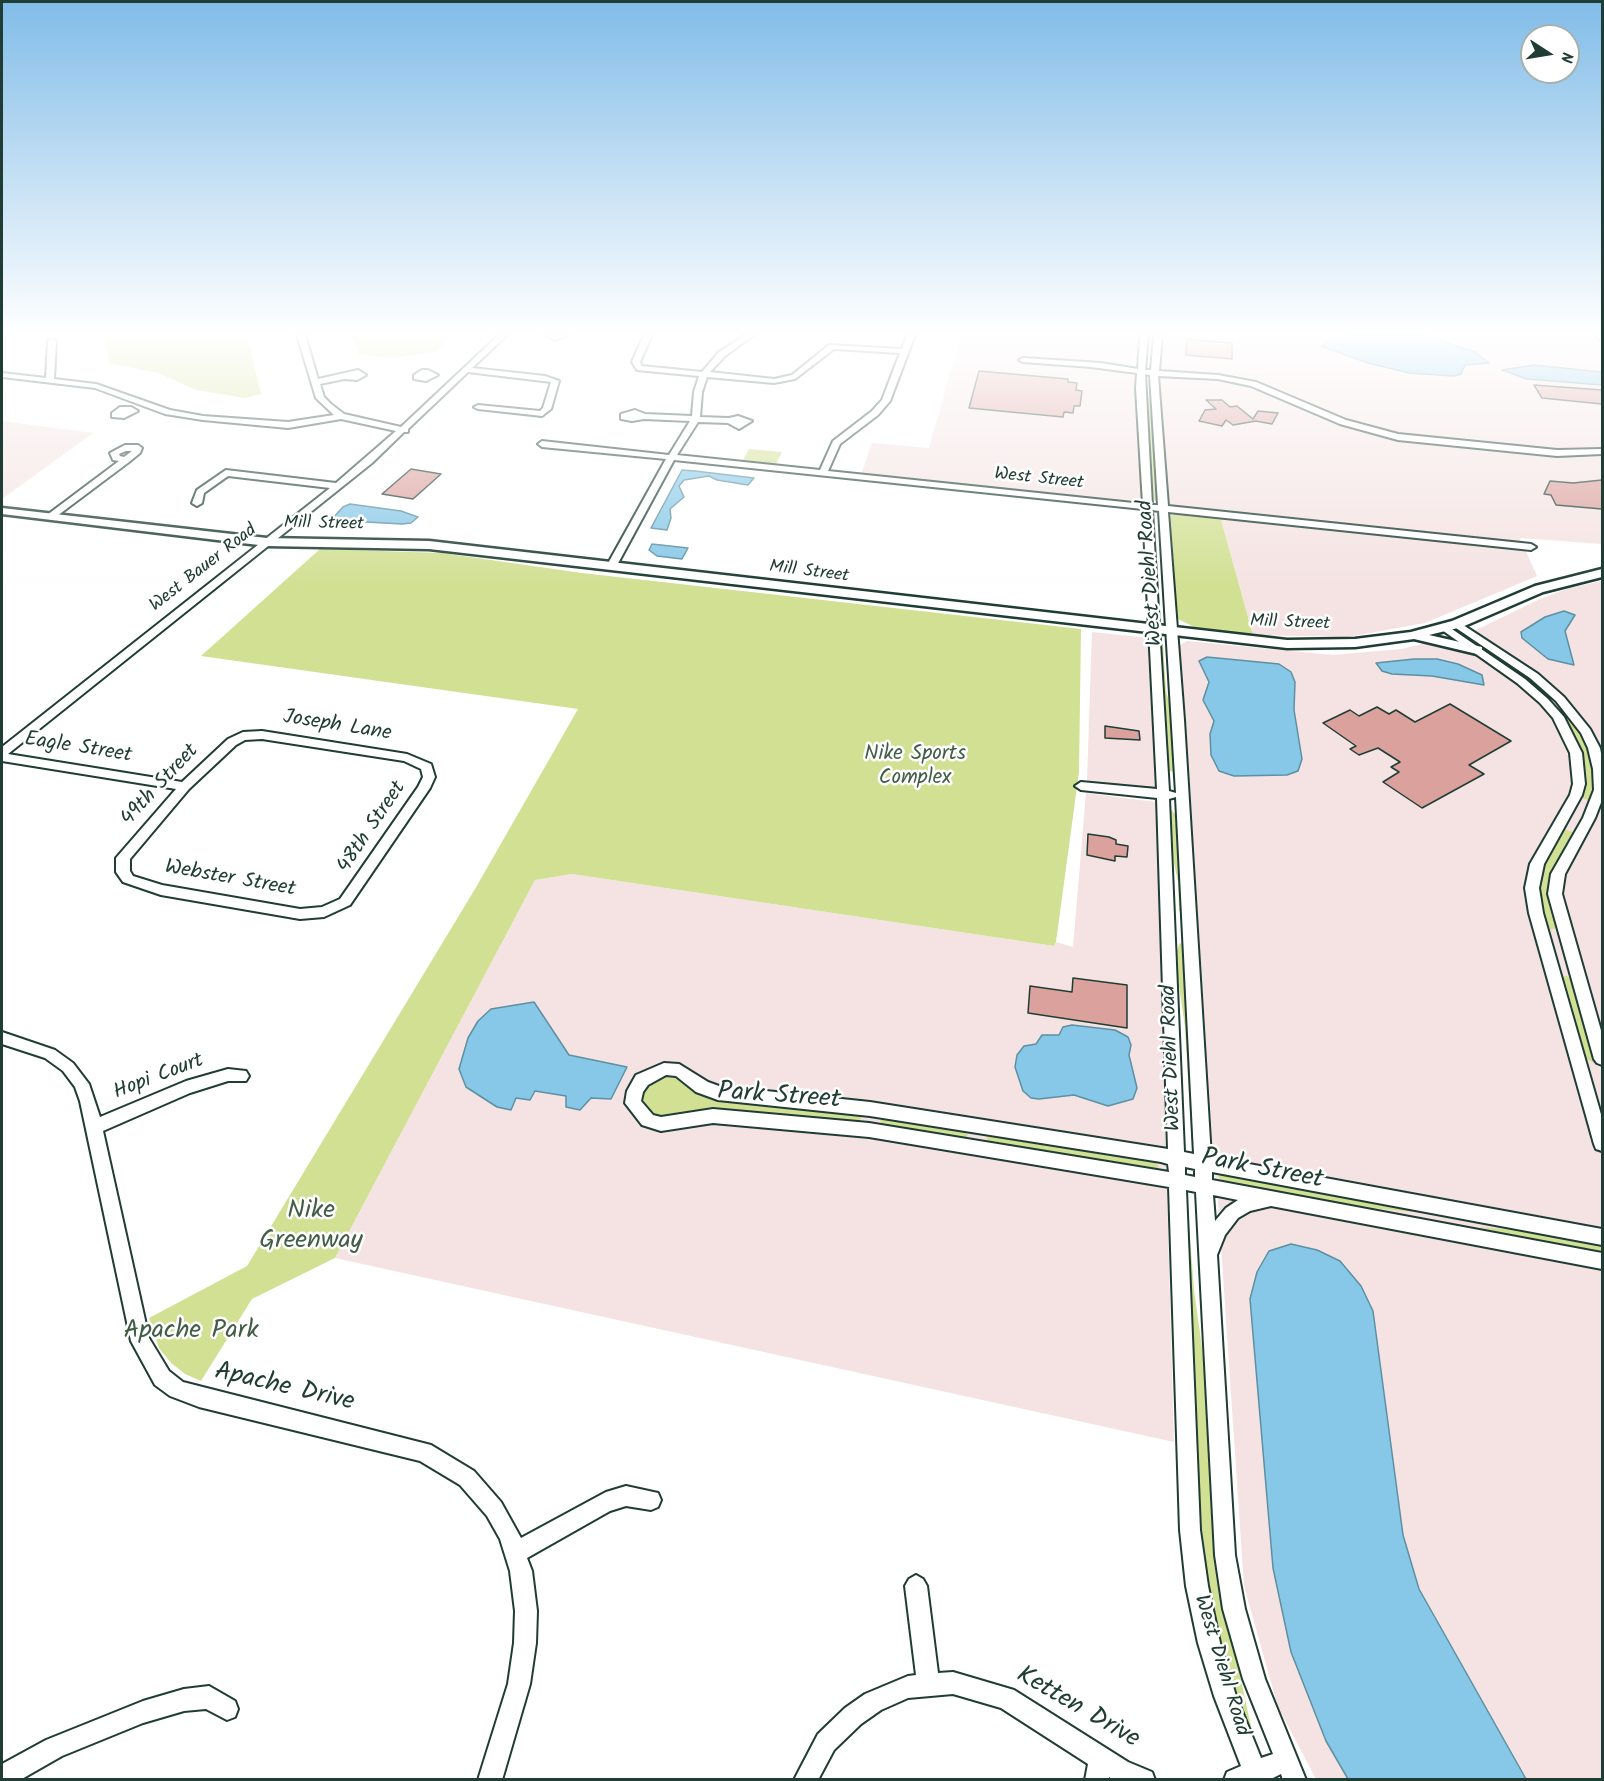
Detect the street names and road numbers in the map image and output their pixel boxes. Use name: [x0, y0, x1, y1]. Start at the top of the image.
street label: West Street: [993, 465, 1085, 495]
street label: West Diehl Road: [1134, 499, 1170, 647]
street label: Mill Street: [284, 514, 364, 536]
street label: West Bauer Road: [146, 520, 262, 618]
street label: Mill Street: [768, 557, 850, 589]
street label: Mill Street: [1250, 612, 1330, 636]
street label: Joseph Lane: [281, 706, 393, 748]
street label: Eagle Street: [23, 728, 133, 770]
street label: 49th Street: [117, 740, 205, 832]
street label: 48th Street: [333, 777, 413, 879]
street label: Webster Street: [163, 856, 297, 904]
street label: West Diehl Road: [1158, 984, 1188, 1132]
street label: Hopi Court: [110, 1049, 208, 1107]
street label: Park Street: [716, 1078, 842, 1118]
street label: Park Street: [1198, 1144, 1326, 1198]
street label: Apache Drive: [211, 1358, 357, 1420]
street label: West Diehl Road: [1187, 1592, 1253, 1740]
street label: Ketten Drive: [1010, 1661, 1144, 1757]

